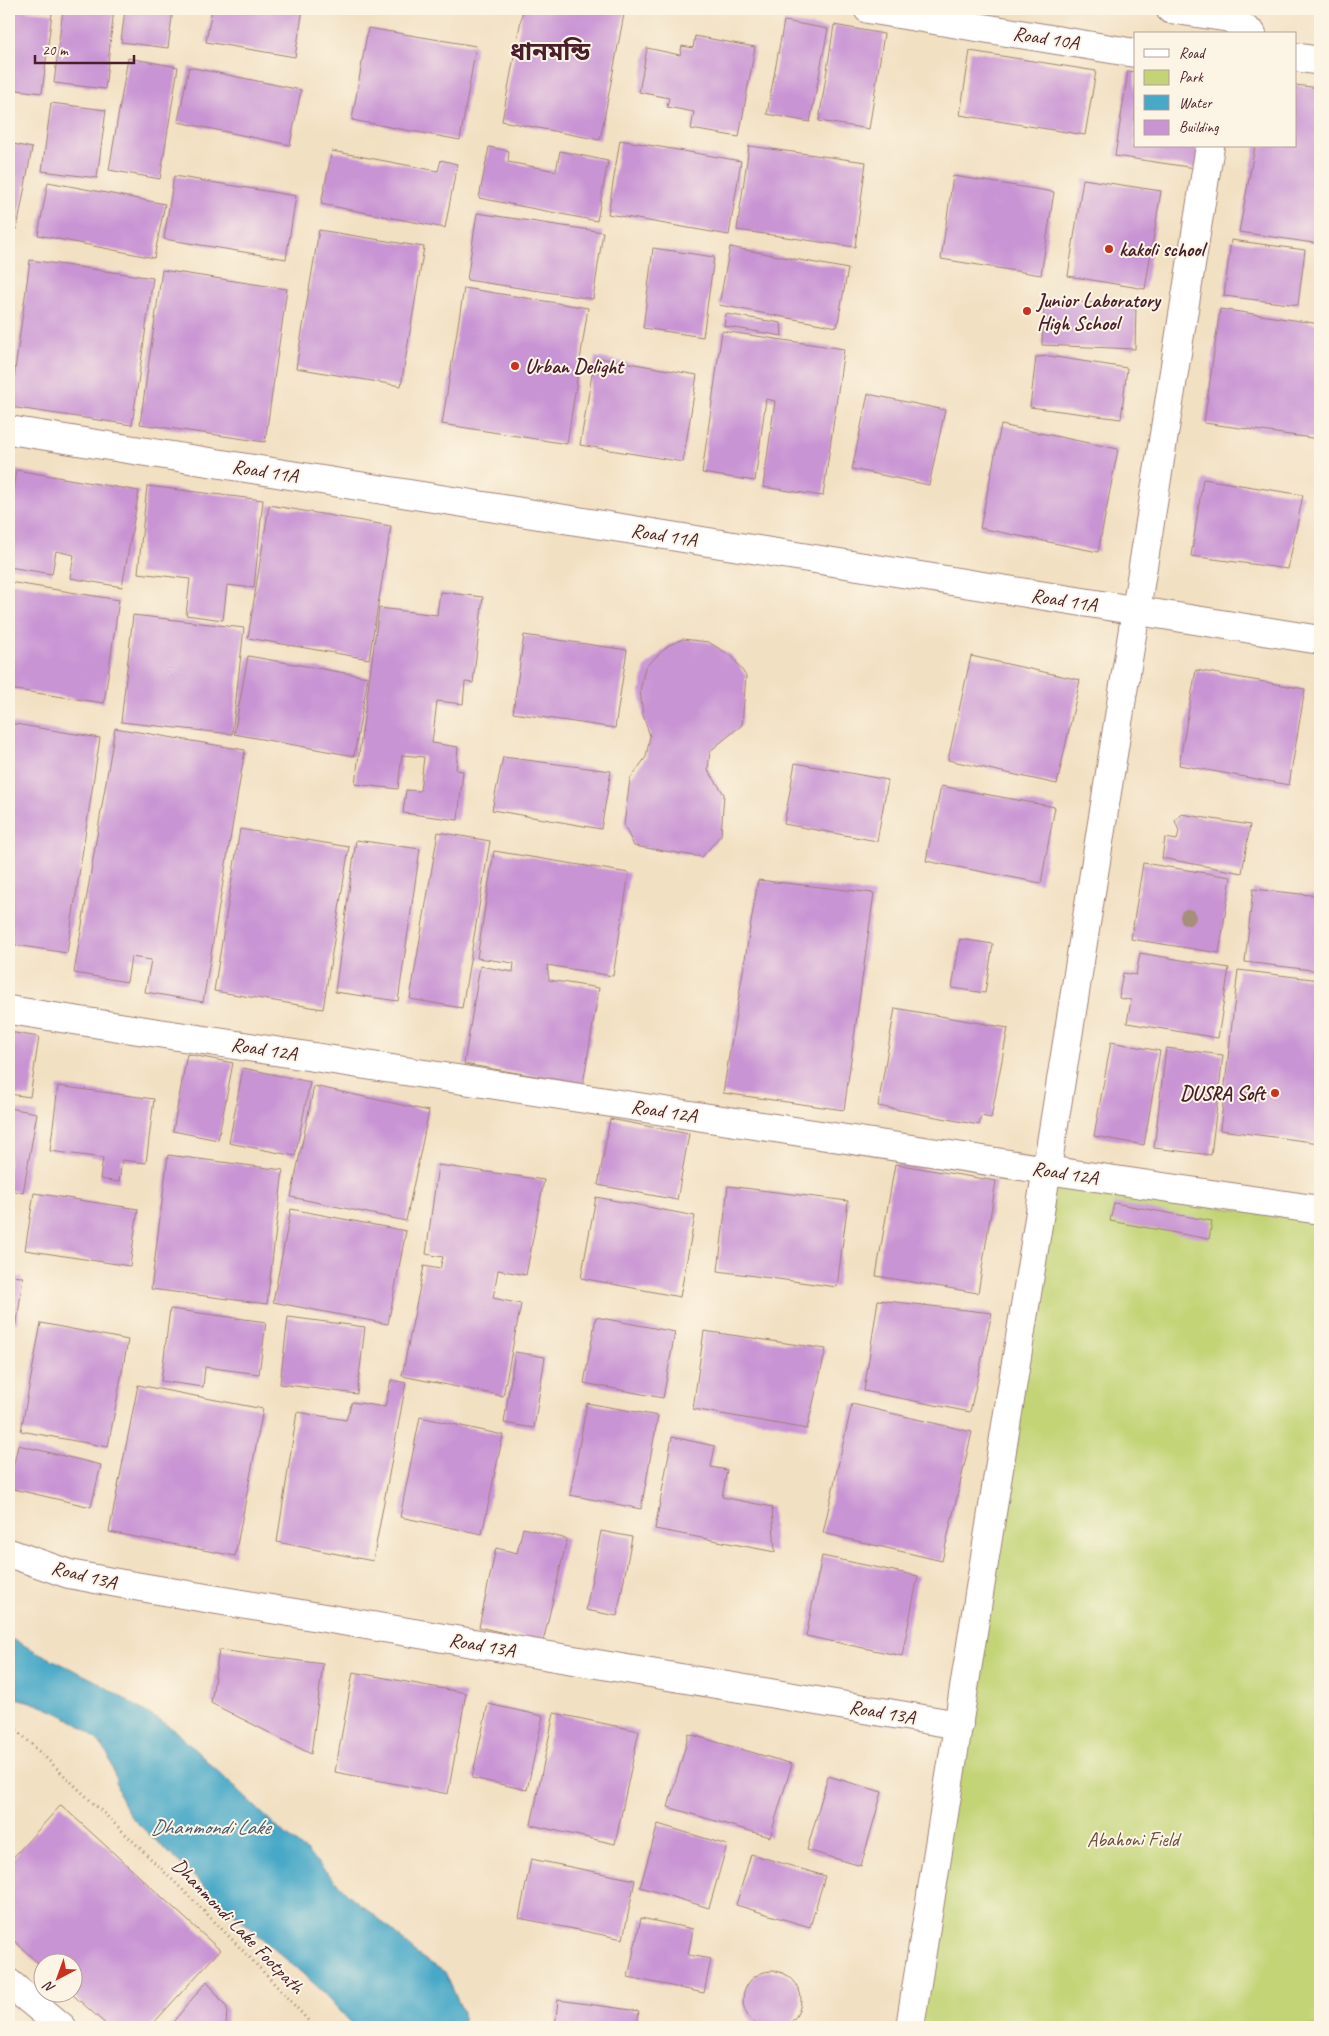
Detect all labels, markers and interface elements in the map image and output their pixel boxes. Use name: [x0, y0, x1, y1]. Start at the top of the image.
street label: Road 10A: [1011, 20, 1082, 56]
scale bar: [35, 32, 134, 64]
legend: [1134, 32, 1296, 148]
district label: ধানমন্ডি: [510, 36, 591, 68]
text: 20 m: [42, 41, 69, 60]
text: Road: [1179, 44, 1206, 63]
text: Park: [1179, 68, 1204, 87]
text: Water: [1179, 94, 1213, 113]
text: Building: [1179, 118, 1219, 137]
place label: kakoli school: [1119, 237, 1208, 262]
marker: kakoli school: [1103, 243, 1115, 255]
place label: Junior Laboratory High School: [1035, 288, 1162, 336]
marker: Junior Laboratory High School: [1021, 305, 1033, 317]
place label: Urban Delight: [525, 354, 625, 379]
marker: Urban Delight: [509, 360, 521, 372]
street label: Road 11A: [230, 453, 301, 489]
street label: Road 11A: [629, 517, 700, 553]
street label: Road 11A: [1029, 582, 1100, 618]
street label: Road 12A: [229, 1031, 300, 1067]
place label: DUSRA Soft: [1180, 1081, 1267, 1106]
marker: DUSRA Soft: [1269, 1087, 1281, 1099]
street label: Road 12A: [629, 1093, 700, 1129]
street label: Road 12A: [1030, 1155, 1101, 1191]
street label: Road 13A: [49, 1555, 120, 1595]
street label: Road 13A: [447, 1627, 518, 1663]
street label: Road 13A: [847, 1694, 918, 1730]
water label: Dhanmondi Lake: [150, 1814, 273, 1840]
park label: Abahoni Field: [1087, 1827, 1182, 1852]
street label: Dhanmondi Lake Footpath: [167, 1853, 310, 2000]
north arrow: [32, 1954, 82, 2004]
text: N: [39, 1977, 59, 1997]

